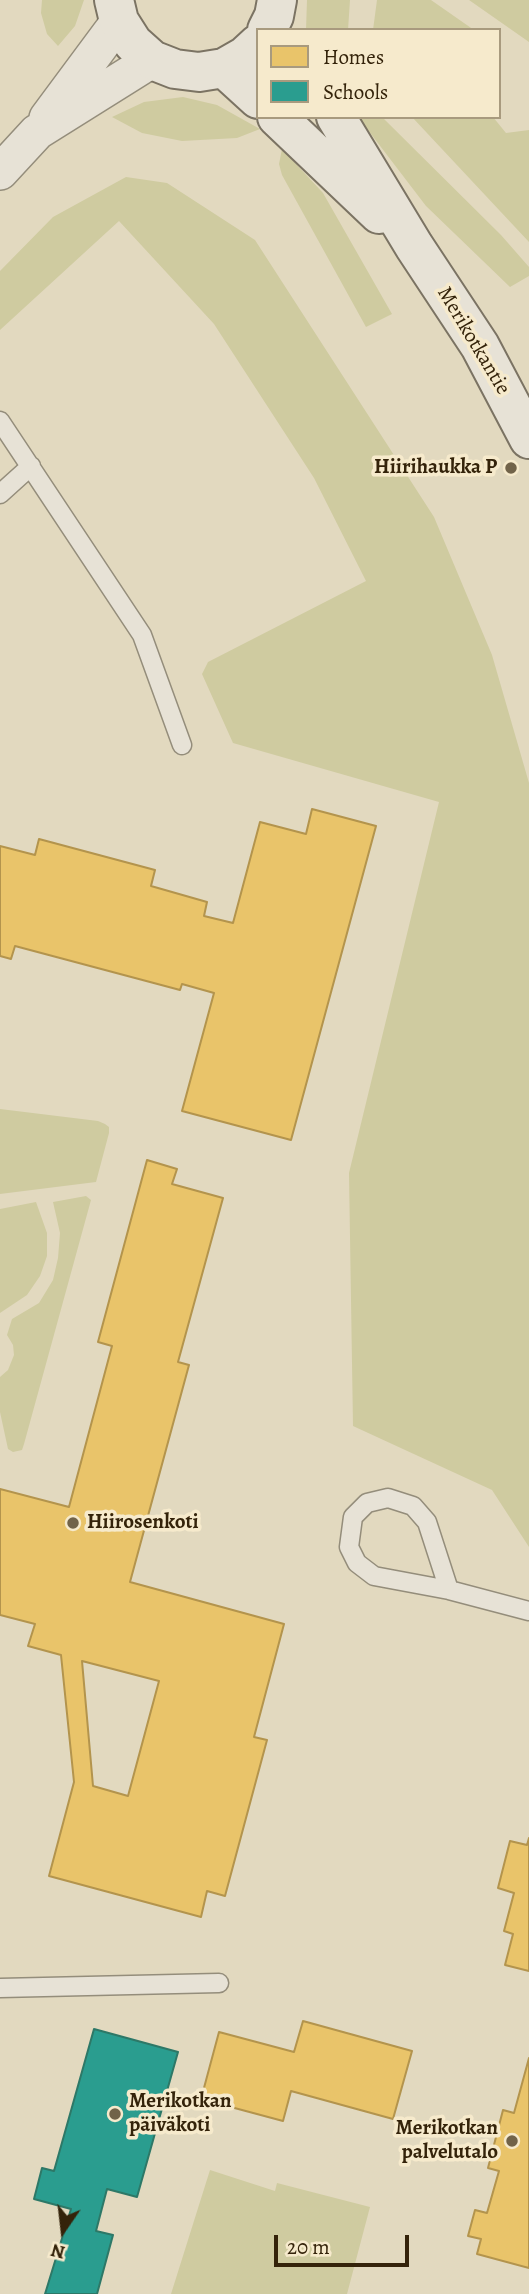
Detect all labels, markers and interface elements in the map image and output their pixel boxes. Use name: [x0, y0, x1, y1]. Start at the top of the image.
legend: [256, 28, 501, 119]
text: Homes: [323, 43, 384, 71]
text: Schools: [323, 78, 388, 106]
street label: Merikotkantie: [431, 282, 515, 400]
place label: Hiirihaukka P: [374, 455, 497, 481]
marker: Hiirihaukka P: [503, 460, 519, 476]
place label: Hiirosenkoti: [87, 1510, 199, 1536]
marker: Hiirosenkoti: [65, 1515, 81, 1531]
place label: Merikotkan päiväkoti: [129, 2089, 232, 2139]
marker: Merikotkan päiväkoti: [107, 2106, 123, 2122]
place label: Merikotkan palvelutalo: [395, 2116, 498, 2166]
marker: Merikotkan palvelutalo: [504, 2133, 520, 2149]
north arrow: [28, 2196, 98, 2266]
scale bar: [277, 2220, 412, 2264]
text: 20 m: [287, 2233, 330, 2261]
text: N: [48, 2237, 68, 2266]

